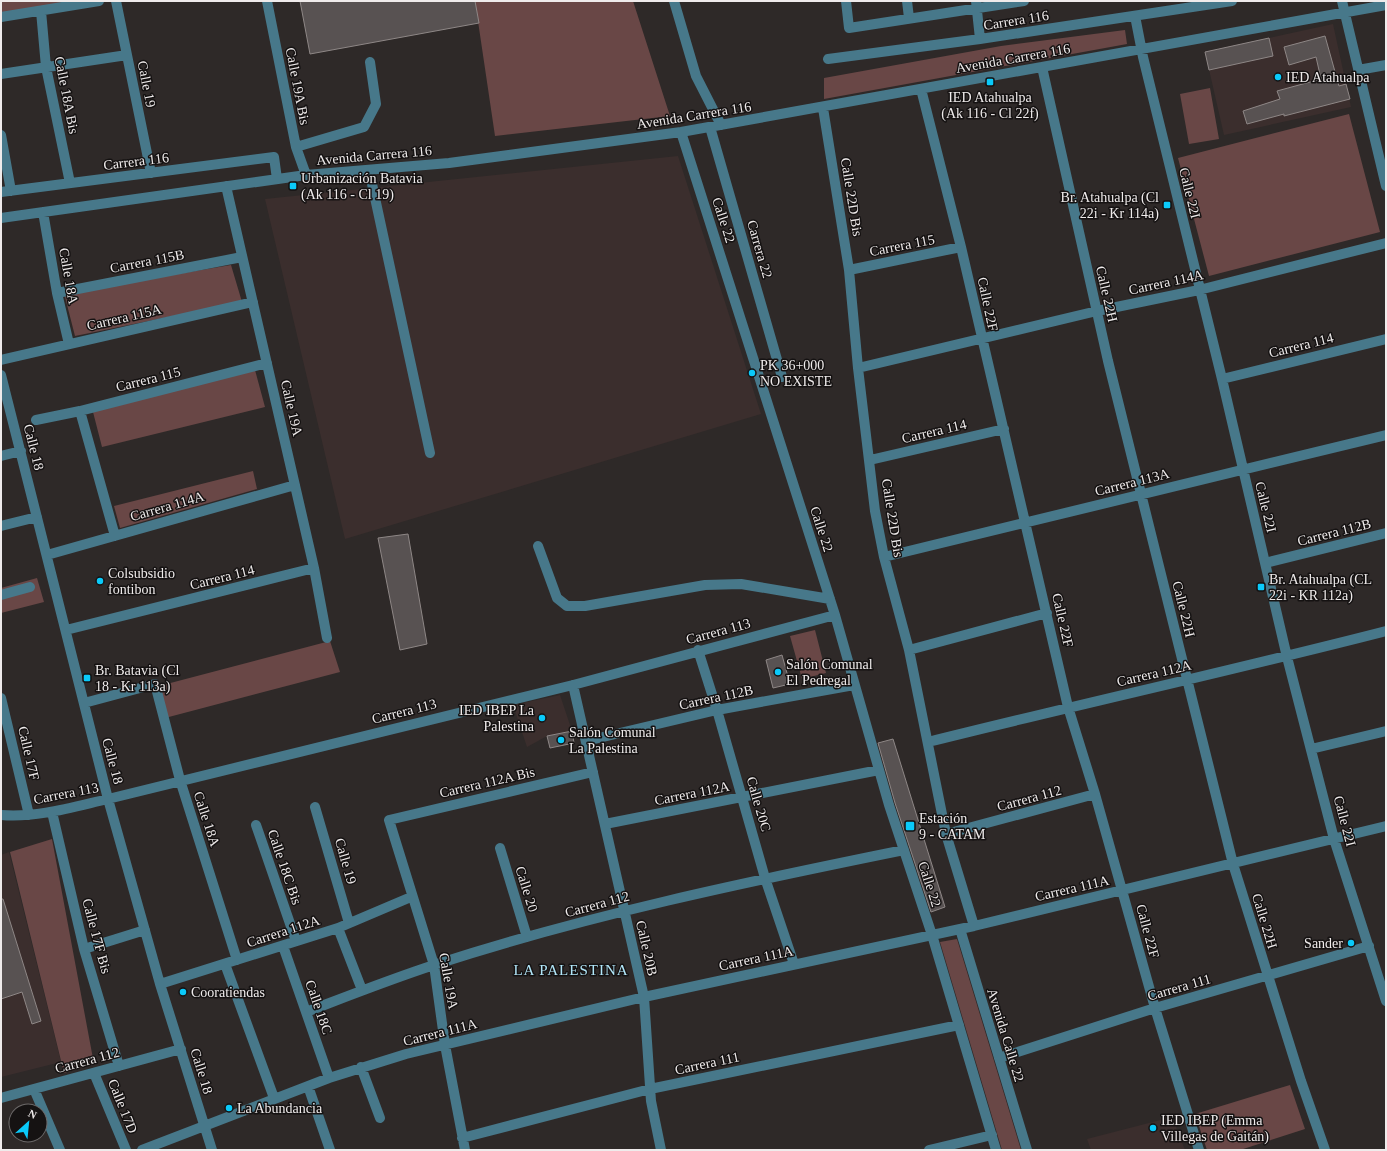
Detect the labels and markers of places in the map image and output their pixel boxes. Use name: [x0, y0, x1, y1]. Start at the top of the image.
place label: IED Atahualpa: [1286, 70, 1370, 85]
marker: IED Atahualpa: [1273, 72, 1283, 82]
marker: IED Atahualpa (Ak 116 - Cl 22f): [985, 77, 995, 87]
place label: IED Atahualpa (Ak 116 - Cl 22f): [941, 90, 1039, 122]
place label: Urbanización Batavia (Ak 116 - Cl 19): [301, 171, 423, 203]
marker: Urbanización Batavia (Ak 116 - Cl 19): [288, 181, 298, 191]
place label: Br. Atahualpa (Cl 22i - Kr 114a): [1061, 190, 1159, 222]
marker: Br. Atahualpa (Cl 22i - Kr 114a): [1162, 200, 1172, 210]
place label: PK 36+000 NO EXISTE: [760, 358, 832, 389]
marker: PK 36+000 NO EXISTE: [747, 368, 757, 378]
place label: Colsubsidio fontibon: [108, 566, 175, 597]
place label: Br. Atahualpa (CL 22i - KR 112a): [1269, 572, 1372, 604]
marker: Colsubsidio fontibon: [95, 576, 105, 586]
marker: Br. Atahualpa (CL 22i - KR 112a): [1256, 582, 1266, 592]
place label: Salón Comunal El Pedregal: [786, 657, 873, 688]
place label: Br. Batavia (Cl 18 - Kr 113a): [95, 663, 179, 695]
marker: Salón Comunal El Pedregal: [773, 667, 783, 677]
marker: Br. Batavia (Cl 18 - Kr 113a): [82, 673, 92, 683]
place label: IED IBEP La Palestina: [459, 703, 535, 734]
marker: IED IBEP La Palestina: [537, 713, 547, 723]
place label: Salón Comunal La Palestina: [569, 725, 656, 756]
marker: Salón Comunal La Palestina: [556, 735, 566, 745]
place label: Estación 9 - CATAM: [919, 811, 986, 842]
marker: Estación 9 - CATAM: [904, 820, 916, 832]
place label: Sander: [1304, 936, 1343, 951]
marker: Sander: [1346, 938, 1356, 948]
place label: Cooratiendas: [191, 985, 265, 1000]
marker: Cooratiendas: [178, 987, 188, 997]
place label: La Abundancia: [237, 1101, 323, 1116]
marker: La Abundancia: [224, 1103, 234, 1113]
place label: IED IBEP (Emma Villegas de Gaitán): [1161, 1113, 1269, 1145]
marker: IED IBEP (Emma Villegas de Gaitán): [1148, 1123, 1158, 1133]

